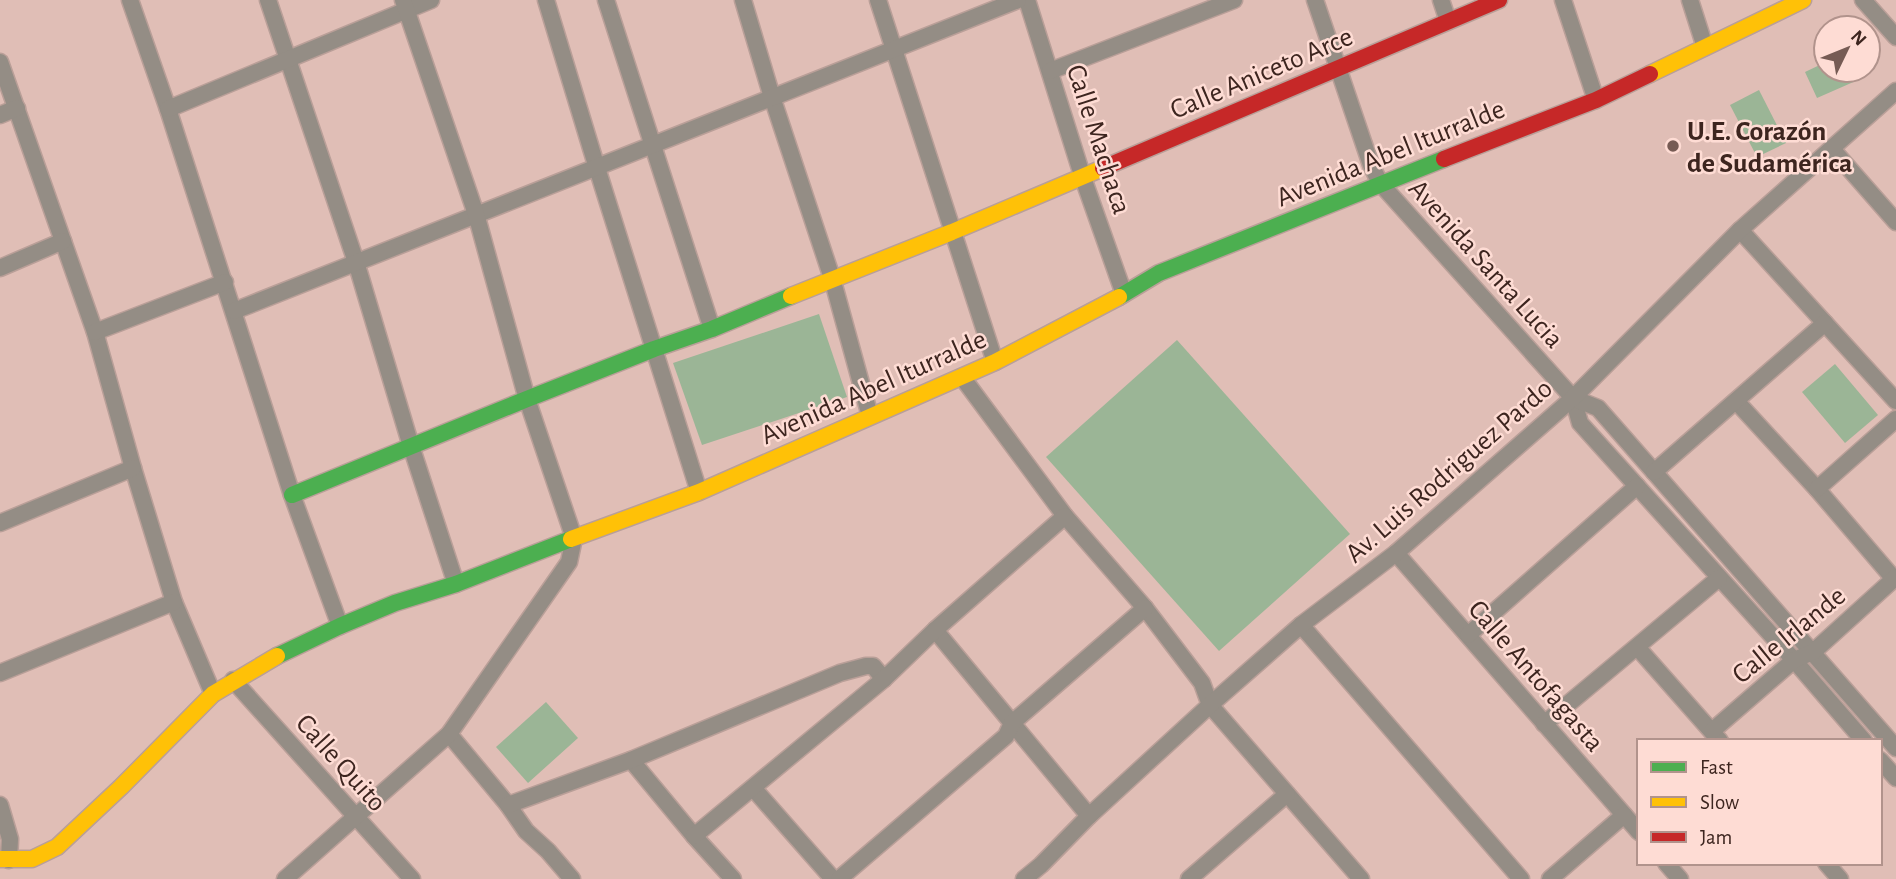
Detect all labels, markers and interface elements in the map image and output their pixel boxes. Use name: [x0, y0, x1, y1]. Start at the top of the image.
north arrow: [1812, 14, 1882, 84]
street label: Calle Aniceto Arce: [1166, 23, 1357, 125]
text: N: [1847, 27, 1870, 50]
street label: Calle Machaca: [1061, 61, 1135, 218]
street label: Avenida Abel Iturralde: [1273, 95, 1509, 212]
place label: U.E. Corazón de Sudamérica: [1687, 118, 1853, 178]
marker: U.E. Corazón de Sudamérica: [1665, 138, 1681, 154]
street label: Avenida Santa Lucia: [1403, 175, 1568, 354]
street label: Avenida Abel Iturralde: [757, 326, 991, 450]
street label: Av. Luis Rodriguez Pardo: [1341, 374, 1558, 569]
street label: Calle Irlande: [1727, 582, 1851, 689]
street label: Calle Antofagasta: [1462, 595, 1609, 757]
street label: Calle Quito: [290, 709, 391, 817]
legend: [1637, 739, 1882, 865]
text: Fast: [1700, 757, 1733, 778]
text: Slow: [1700, 792, 1739, 813]
text: Jam: [1700, 827, 1732, 848]

